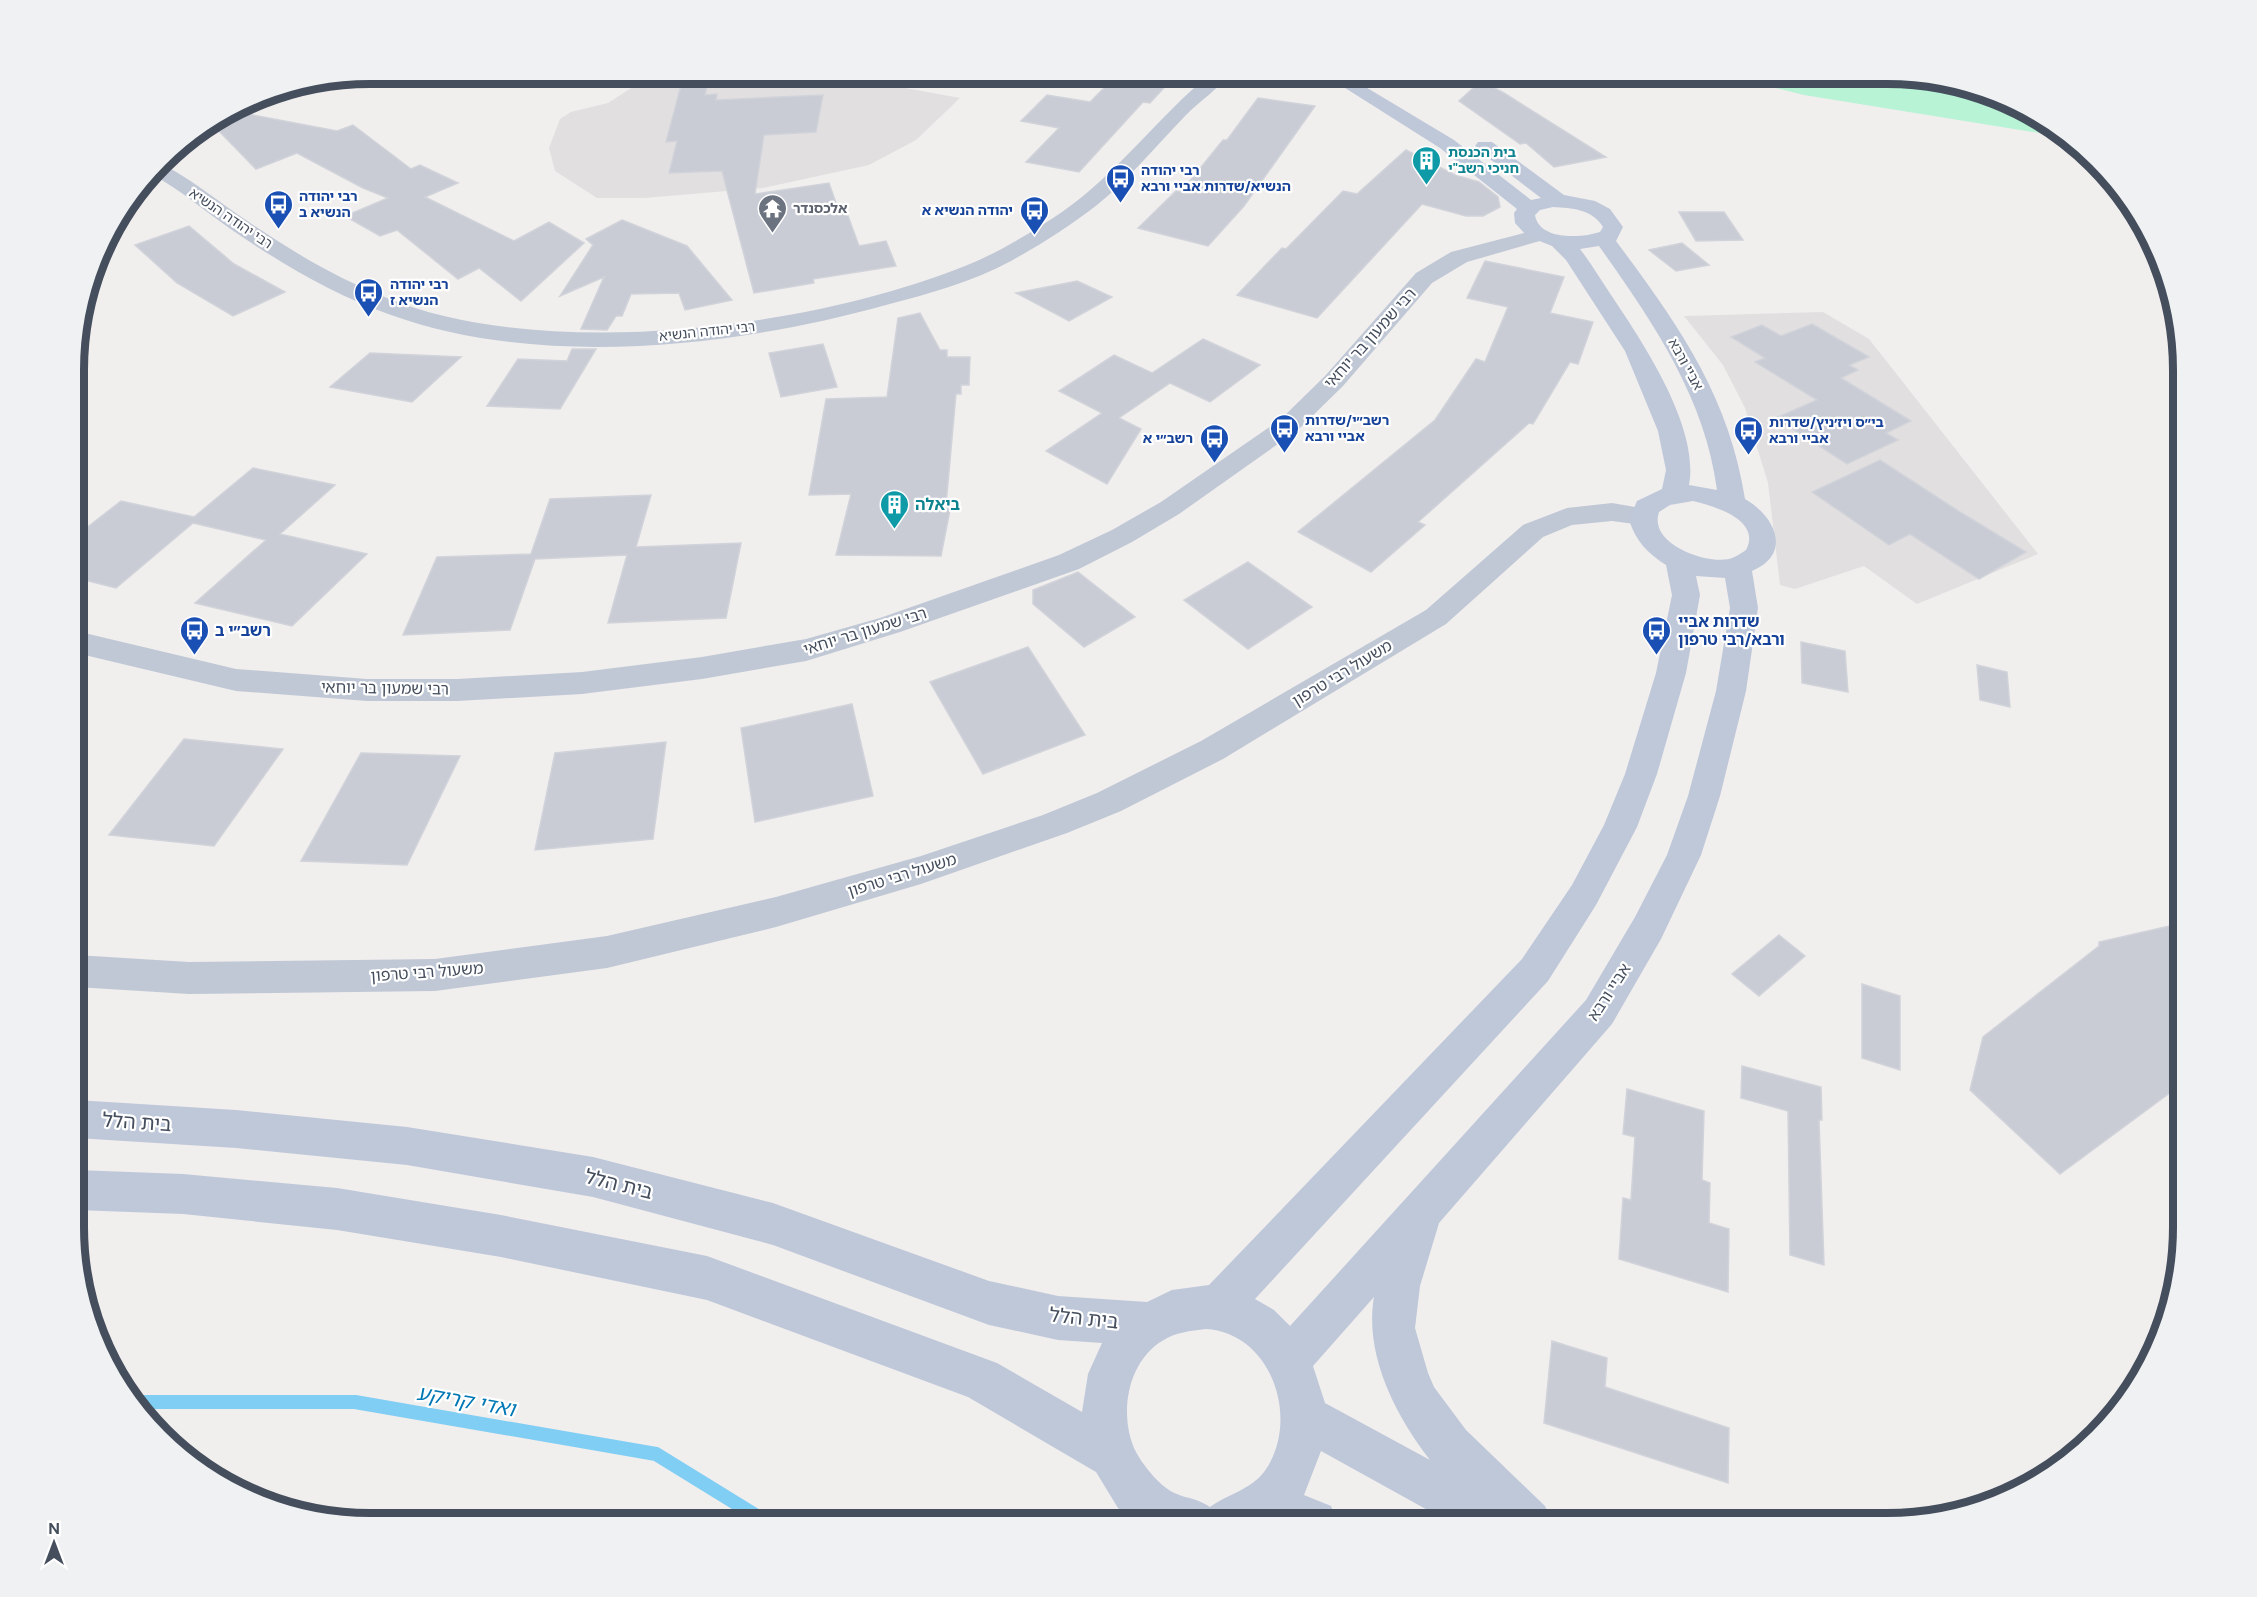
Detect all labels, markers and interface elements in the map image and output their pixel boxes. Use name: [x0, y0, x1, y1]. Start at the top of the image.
place label: בית הכנסת חניכי רשב"י: [1448, 143, 1519, 177]
building icon: בית הכנסת חניכי רשב"י: [1411, 144, 1443, 186]
place label: רבי יהודה הנשיא/שדרות אביי ורבא: [1141, 161, 1291, 195]
bus stop icon: רבי יהודה הנשיא/שדרות אביי ורבא: [1104, 162, 1136, 204]
street label: רבי יהודה הנשיא: [186, 184, 276, 252]
place label: רבי יהודה הנשיא ב: [299, 187, 358, 221]
bus stop icon: רבי יהודה הנשיא ב: [262, 188, 294, 230]
temple icon: אלכסנדר: [756, 192, 788, 234]
bus stop icon: יהודה הנשיא א: [1018, 194, 1050, 236]
place label: אלכסנדר: [793, 199, 848, 217]
place label: יהודה הנשיא א: [922, 201, 1013, 219]
place label: רבי יהודה הנשיא ז: [390, 275, 449, 309]
bus stop icon: רבי יהודה הנשיא ז: [353, 276, 385, 318]
street label: רבי שמעון בר יוחאי: [1319, 283, 1421, 393]
street label: רבי יהודה הנשיא: [658, 317, 756, 345]
street label: אביי ורבא: [1664, 335, 1708, 393]
place label: רשב״י/שדרות אביי ורבא: [1305, 411, 1389, 445]
bus stop icon: רשב״י/שדרות אביי ורבא: [1268, 412, 1300, 454]
place label: בי״ס ויז׳ניץ/שדרות אביי ורבא: [1769, 413, 1884, 447]
bus stop icon: בי״ס ויז׳ניץ/שדרות אביי ורבא: [1732, 414, 1764, 456]
bus stop icon: רשב״י א: [1198, 422, 1230, 464]
place label: רשב״י א: [1143, 429, 1193, 447]
building icon: ביאלה: [878, 488, 910, 530]
place label: ביאלה: [915, 494, 961, 515]
street label: רבי שמעון בר יוחאי: [801, 602, 929, 660]
place label: שדרות אביי ורבא/רבי טרפון: [1678, 611, 1785, 650]
bus stop icon: רשב״י ב: [178, 614, 210, 656]
bus stop icon: שדרות אביי ורבא/רבי טרפון: [1641, 614, 1673, 656]
place label: רשב״י ב: [215, 620, 271, 641]
street label: משעול רבי טרפון: [1288, 635, 1396, 711]
street label: רבי שמעון בר יוחאי: [321, 676, 449, 700]
street label: משעול רבי טרפון: [845, 848, 959, 902]
street label: משעול רבי טרפון: [370, 958, 484, 986]
street label: אביי ורבא: [1583, 959, 1635, 1025]
street label: בית הלל: [101, 1107, 173, 1137]
street label: בית הלל: [582, 1163, 656, 1205]
street label: בית הלל: [1048, 1301, 1120, 1335]
water label: ואדי קריקע: [415, 1379, 519, 1424]
north arrow: [24, 1513, 84, 1573]
text: N: [48, 1518, 60, 1539]

